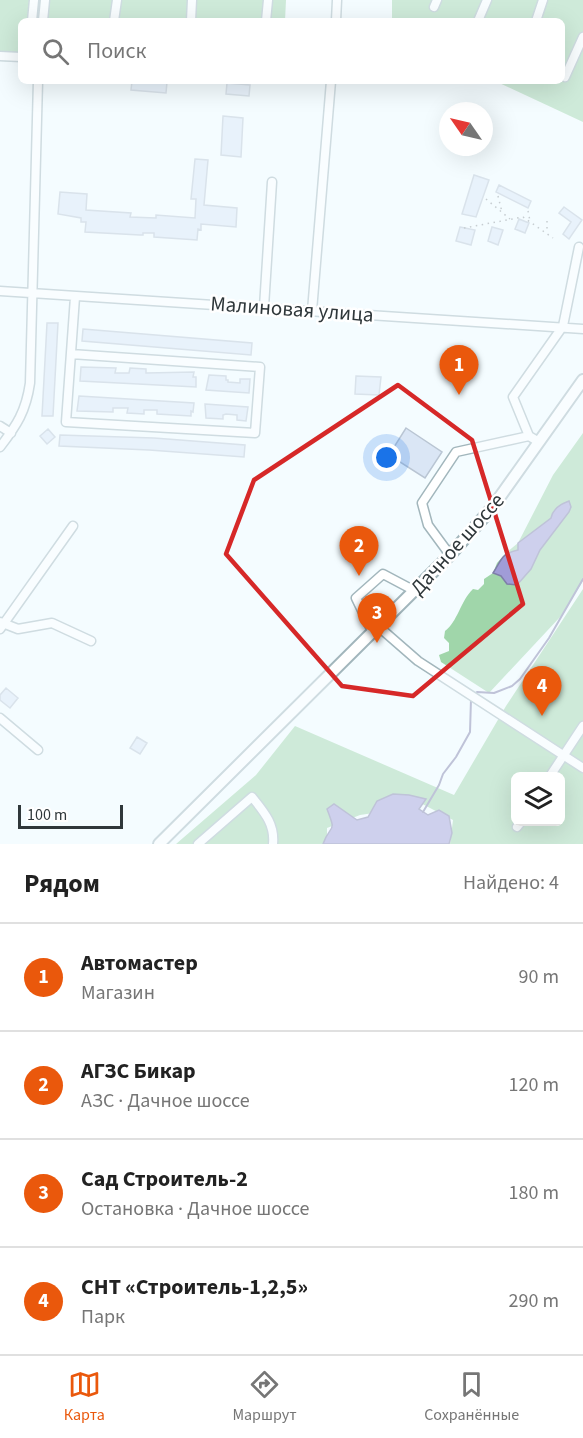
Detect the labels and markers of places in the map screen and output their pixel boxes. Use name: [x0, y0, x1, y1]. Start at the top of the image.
pin: 1: [440, 346, 478, 395]
pin: 2: [340, 526, 378, 576]
pin: 3: [358, 594, 397, 643]
pin: 4: [522, 666, 562, 716]

